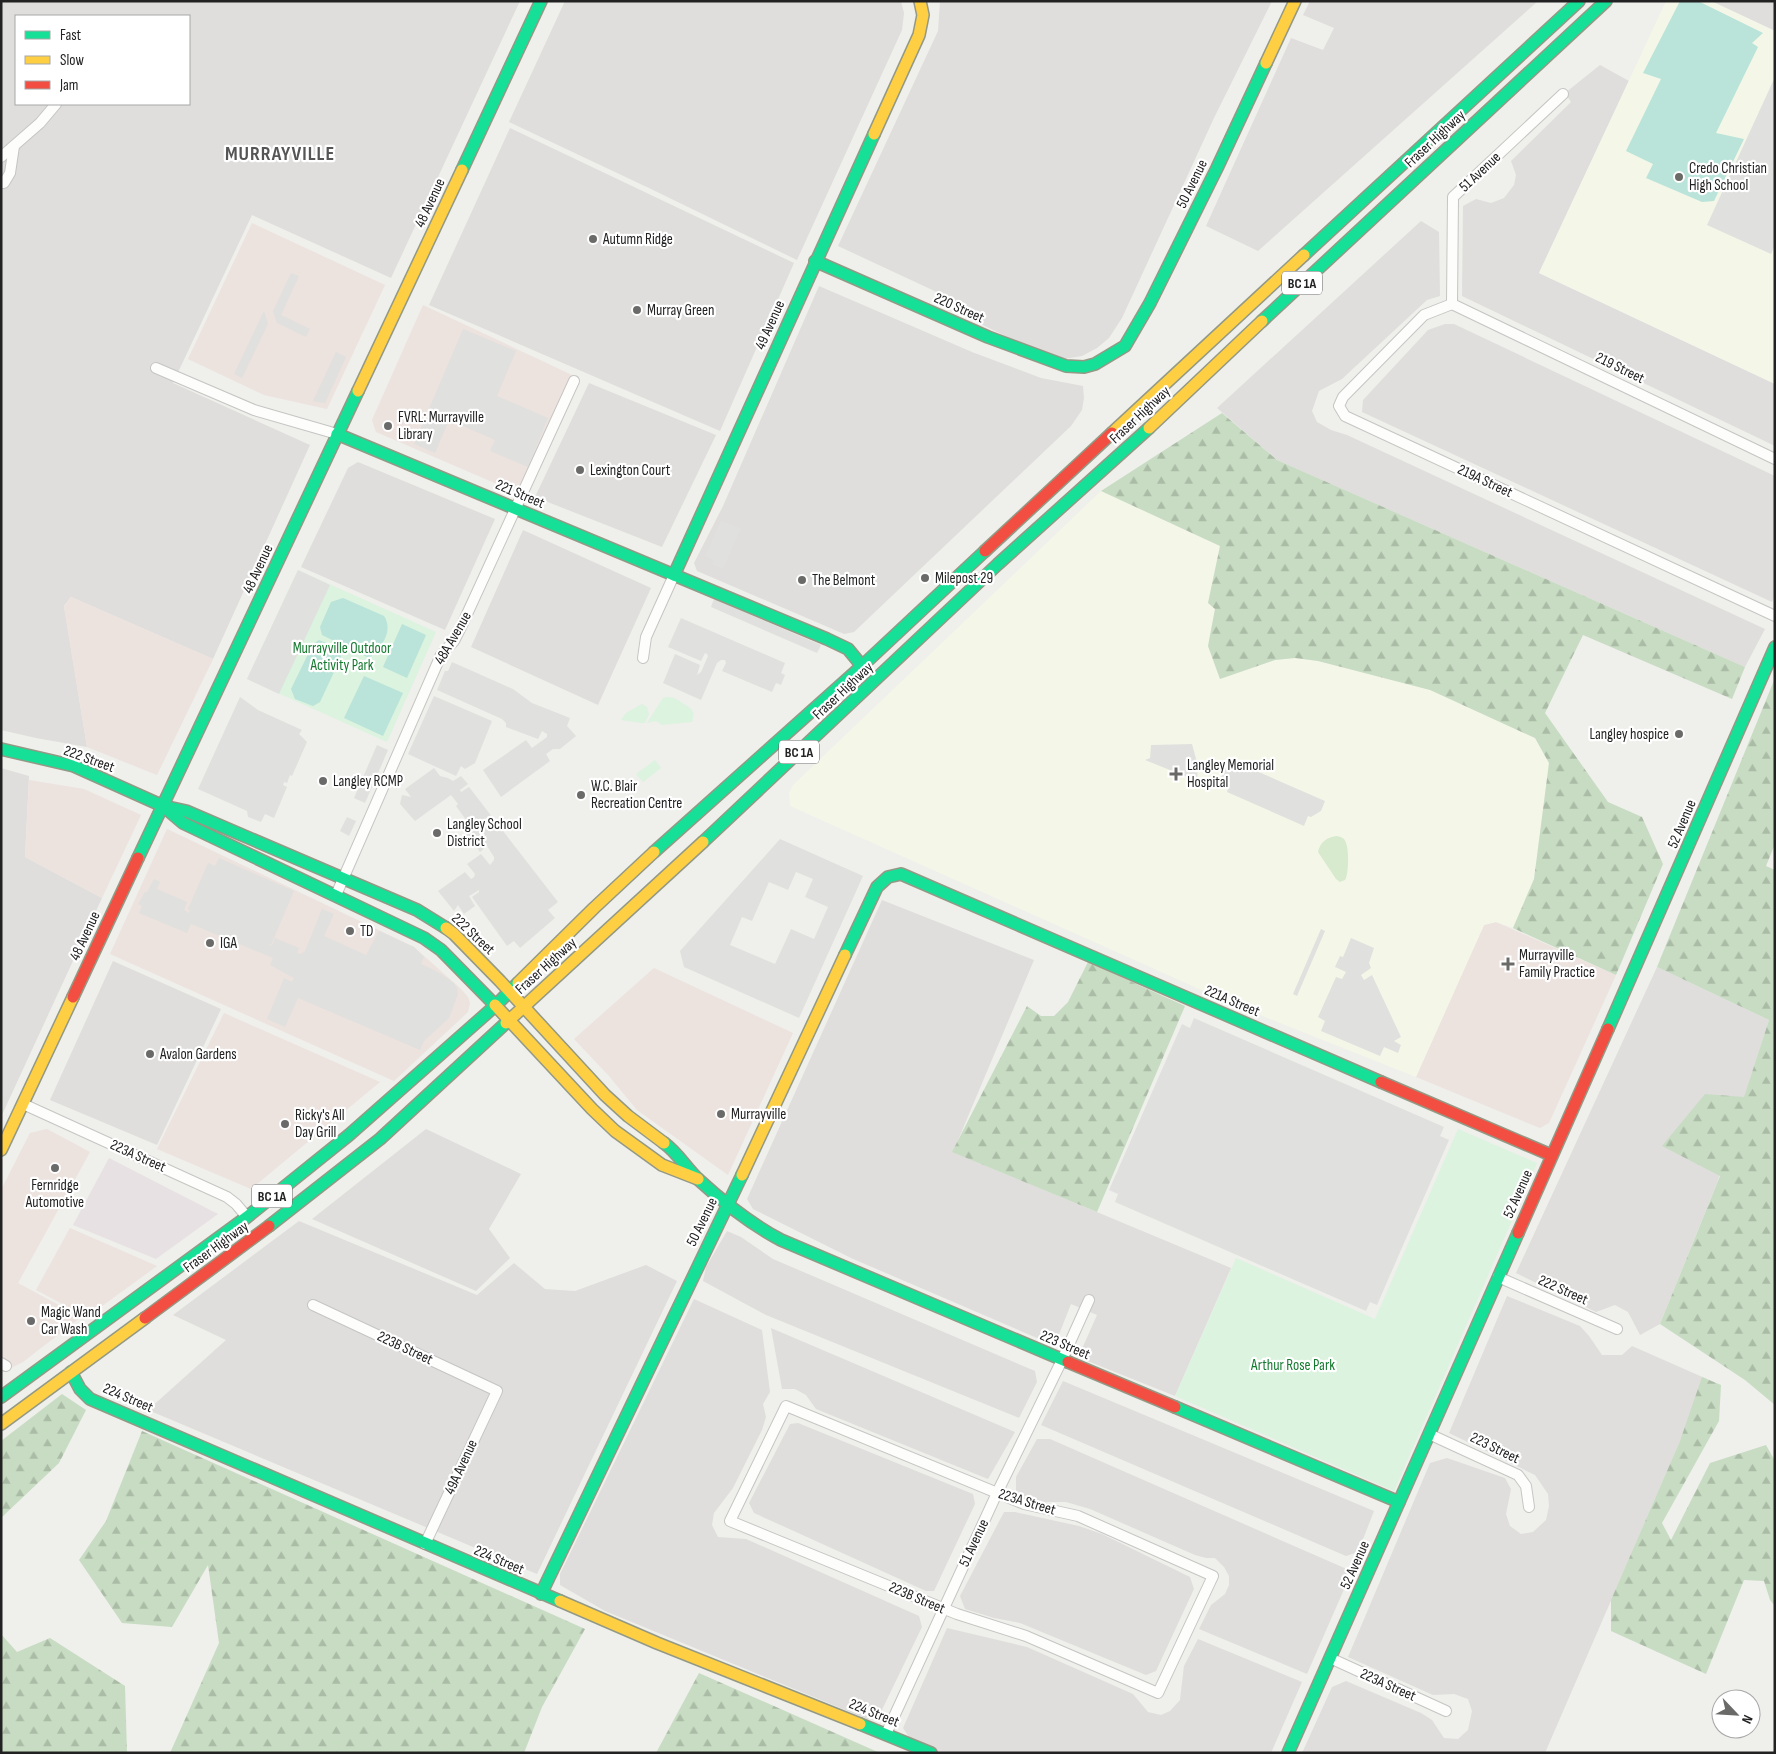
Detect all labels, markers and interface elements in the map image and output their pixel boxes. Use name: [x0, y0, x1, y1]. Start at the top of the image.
legend: [15, 15, 190, 105]
text: Fast: [60, 26, 82, 45]
text: Slow: [60, 51, 84, 70]
text: Jam: [59, 76, 78, 95]
street label: Fraser Highway: [1401, 106, 1469, 172]
district label: MURRAYVILLE: [225, 142, 335, 166]
street label: 51 Avenue: [1455, 148, 1505, 196]
street label: 50 Avenue: [1172, 157, 1212, 211]
place label: Credo Christian High School: [1689, 159, 1767, 195]
marker: Credo Christian High School: [1673, 171, 1685, 183]
street label: 48 Avenue: [410, 175, 450, 231]
place label: Autumn Ridge: [602, 230, 673, 249]
marker: Autumn Ridge: [587, 233, 599, 245]
road number: BC 1A: [1282, 272, 1322, 294]
street label: 220 Street: [931, 289, 988, 328]
street label: 49 Avenue: [751, 297, 789, 353]
place label: Murray Green: [647, 301, 714, 320]
marker: Murray Green: [631, 304, 643, 316]
street label: 219 Street: [1592, 348, 1648, 388]
street label: Fraser Highway: [1106, 382, 1174, 448]
place label: FVRL: Murrayville Library: [398, 408, 484, 444]
marker: FVRL: Murrayville Library: [382, 420, 394, 432]
street label: 219A Street: [1454, 460, 1516, 502]
place label: Lexington Court: [590, 461, 671, 480]
marker: Lexington Court: [574, 464, 586, 476]
street label: 221 Street: [492, 475, 548, 513]
street label: 48 Avenue: [238, 541, 278, 597]
place label: Milepost 29: [935, 569, 993, 588]
place label: The Belmont: [812, 571, 876, 590]
marker: Milepost 29: [919, 572, 931, 584]
marker: The Belmont: [796, 574, 808, 586]
street label: 48A Avenue: [430, 608, 476, 668]
park label: Murrayville Outdoor Activity Park: [293, 639, 392, 675]
street label: Fraser Highway: [809, 658, 877, 724]
place label: Langley hospice: [1589, 725, 1669, 744]
marker: Langley hospice: [1673, 728, 1685, 740]
road number: BC 1A: [779, 740, 819, 764]
street label: 222 Street: [61, 741, 117, 777]
place label: Langley Memorial Hospital: [1187, 756, 1274, 792]
marker: Langley Memorial Hospital: [1169, 767, 1183, 781]
place label: Langley RCMP: [333, 772, 403, 791]
marker: Langley RCMP: [317, 775, 329, 787]
place label: W.C. Blair Recreation Centre: [591, 777, 682, 813]
marker: W.C. Blair Recreation Centre: [575, 789, 587, 801]
street label: 52 Avenue: [1663, 797, 1701, 851]
place label: Langley School District: [447, 815, 522, 851]
marker: Langley School District: [431, 827, 443, 839]
street label: 48 Avenue: [65, 908, 105, 964]
street label: 222 Street: [447, 909, 499, 959]
place label: TD: [360, 922, 373, 941]
marker: TD: [344, 925, 356, 937]
street label: Fraser Highway: [511, 933, 581, 999]
place label: IGA: [220, 934, 238, 953]
marker: IGA: [204, 937, 216, 949]
place label: Murrayville Family Practice: [1519, 946, 1595, 982]
marker: Murrayville Family Practice: [1501, 957, 1515, 971]
street label: 221A Street: [1201, 981, 1263, 1021]
place label: Avalon Gardens: [159, 1045, 237, 1064]
marker: Avalon Gardens: [144, 1048, 156, 1060]
place label: Murrayville: [731, 1105, 786, 1124]
place label: Ricky's All Day Grill: [295, 1106, 345, 1142]
marker: Murrayville: [715, 1108, 727, 1120]
marker: Ricky's All Day Grill: [279, 1118, 291, 1130]
street label: 223A Street: [107, 1135, 169, 1177]
marker: Fernridge Automotive: [49, 1162, 61, 1174]
street label: 52 Avenue: [1499, 1167, 1537, 1221]
place label: Fernridge Automotive: [25, 1176, 84, 1212]
road number: BC 1A: [252, 1184, 292, 1208]
street label: 50 Avenue: [682, 1195, 722, 1249]
street label: Fraser Highway: [180, 1217, 253, 1277]
street label: 222 Street: [1535, 1271, 1591, 1310]
place label: Magic Wand Car Wash: [41, 1303, 101, 1339]
marker: Magic Wand Car Wash: [25, 1315, 37, 1327]
street label: 223 Street: [1037, 1326, 1093, 1364]
street label: 223B Street: [374, 1327, 436, 1369]
park label: Arthur Rose Park: [1250, 1356, 1335, 1375]
street label: 224 Street: [100, 1379, 156, 1417]
street label: 223 Street: [1467, 1428, 1523, 1468]
street label: 49A Avenue: [440, 1437, 482, 1497]
street label: 223A Street: [996, 1484, 1058, 1520]
street label: 51 Avenue: [955, 1516, 993, 1570]
street label: 52 Avenue: [1336, 1538, 1374, 1592]
street label: 224 Street: [471, 1541, 527, 1579]
street label: 223B Street: [886, 1578, 948, 1619]
street label: 223A Street: [1357, 1664, 1419, 1706]
north arrow: [1711, 1689, 1761, 1739]
street label: 224 Street: [846, 1694, 902, 1732]
text: N: [1738, 1712, 1757, 1726]

